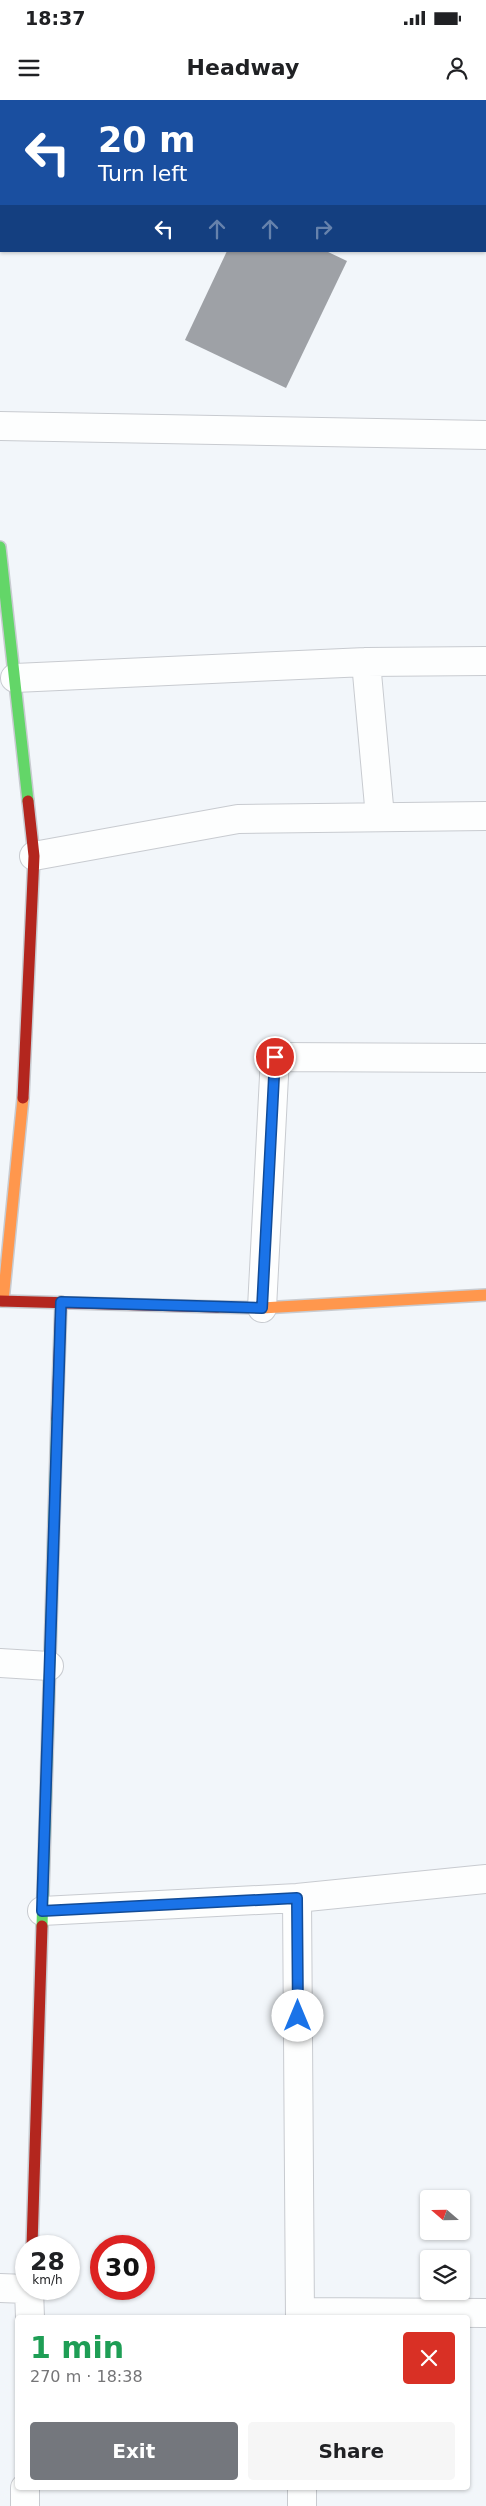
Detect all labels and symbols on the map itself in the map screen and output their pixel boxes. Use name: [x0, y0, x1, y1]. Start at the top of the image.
pin: [254, 1036, 296, 1078]
position arrow: [271, 1989, 323, 2041]
north arrow: [420, 2190, 470, 2240]
speed limit sign: 30: [90, 2235, 155, 2300]

